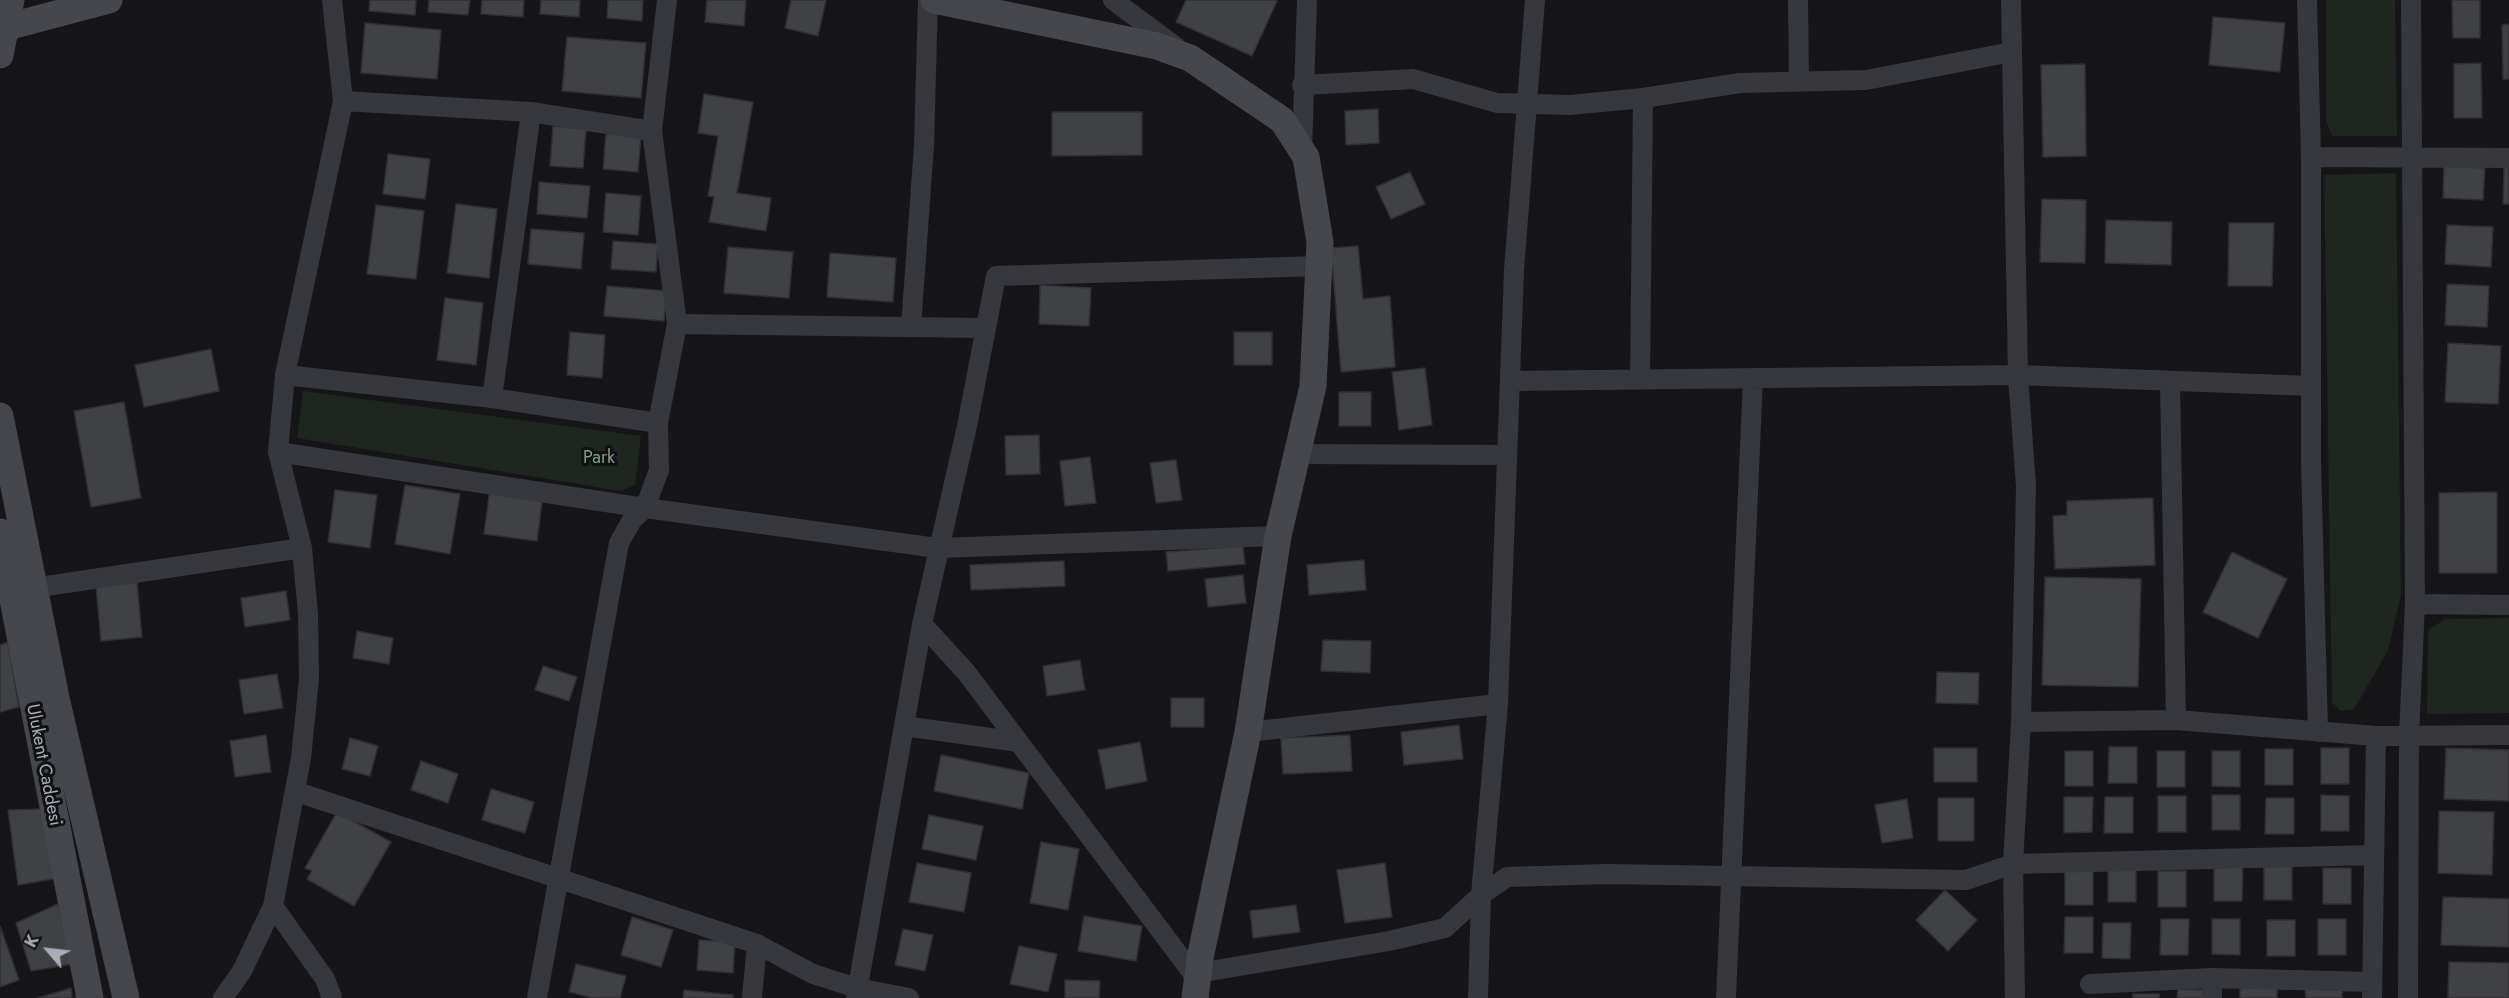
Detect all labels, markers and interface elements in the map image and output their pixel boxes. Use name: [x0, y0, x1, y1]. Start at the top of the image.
park label: Park: [583, 448, 615, 470]
street label: Ulukent Caddesi: [21, 702, 65, 828]
north arrow: [18, 920, 78, 980]
text: K: [19, 931, 44, 952]

